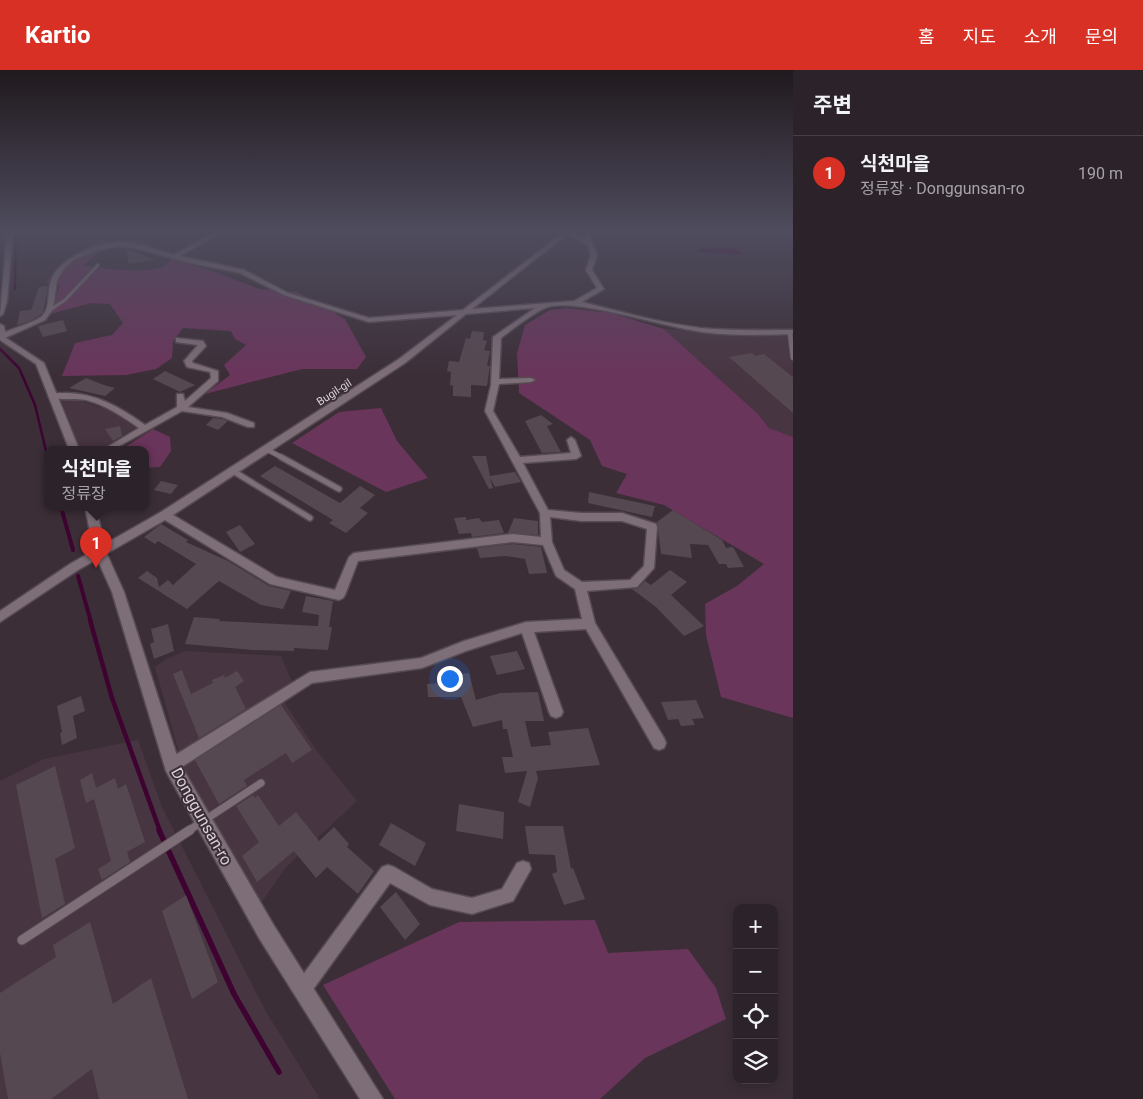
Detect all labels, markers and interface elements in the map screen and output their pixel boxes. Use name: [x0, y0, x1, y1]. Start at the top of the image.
text: Kartio: [25, 21, 91, 49]
text: 홈: [918, 26, 935, 47]
text: 지도: [963, 26, 996, 47]
text: 소개: [1024, 26, 1057, 47]
text: 문의: [1085, 26, 1118, 47]
text: 주변: [813, 93, 852, 117]
text: 식천마을: [860, 152, 930, 175]
text: 1: [824, 164, 834, 183]
text: 190 m: [1078, 164, 1123, 183]
text: 정류장 · Donggunsan-ro: [860, 179, 1025, 198]
street label: Bugil-gil: [314, 376, 354, 408]
popup: [44, 446, 149, 511]
text: 식천마을: [62, 457, 131, 480]
text: 정류장: [62, 484, 106, 503]
pin: 1: [80, 527, 112, 568]
your location: [437, 666, 463, 692]
street label: Donggunsan-ro: [167, 764, 236, 868]
map controls: [733, 904, 778, 1084]
button: +: [733, 904, 778, 949]
button: −: [733, 949, 778, 994]
button: locate: [733, 994, 778, 1039]
button: layers: [733, 1039, 778, 1084]

